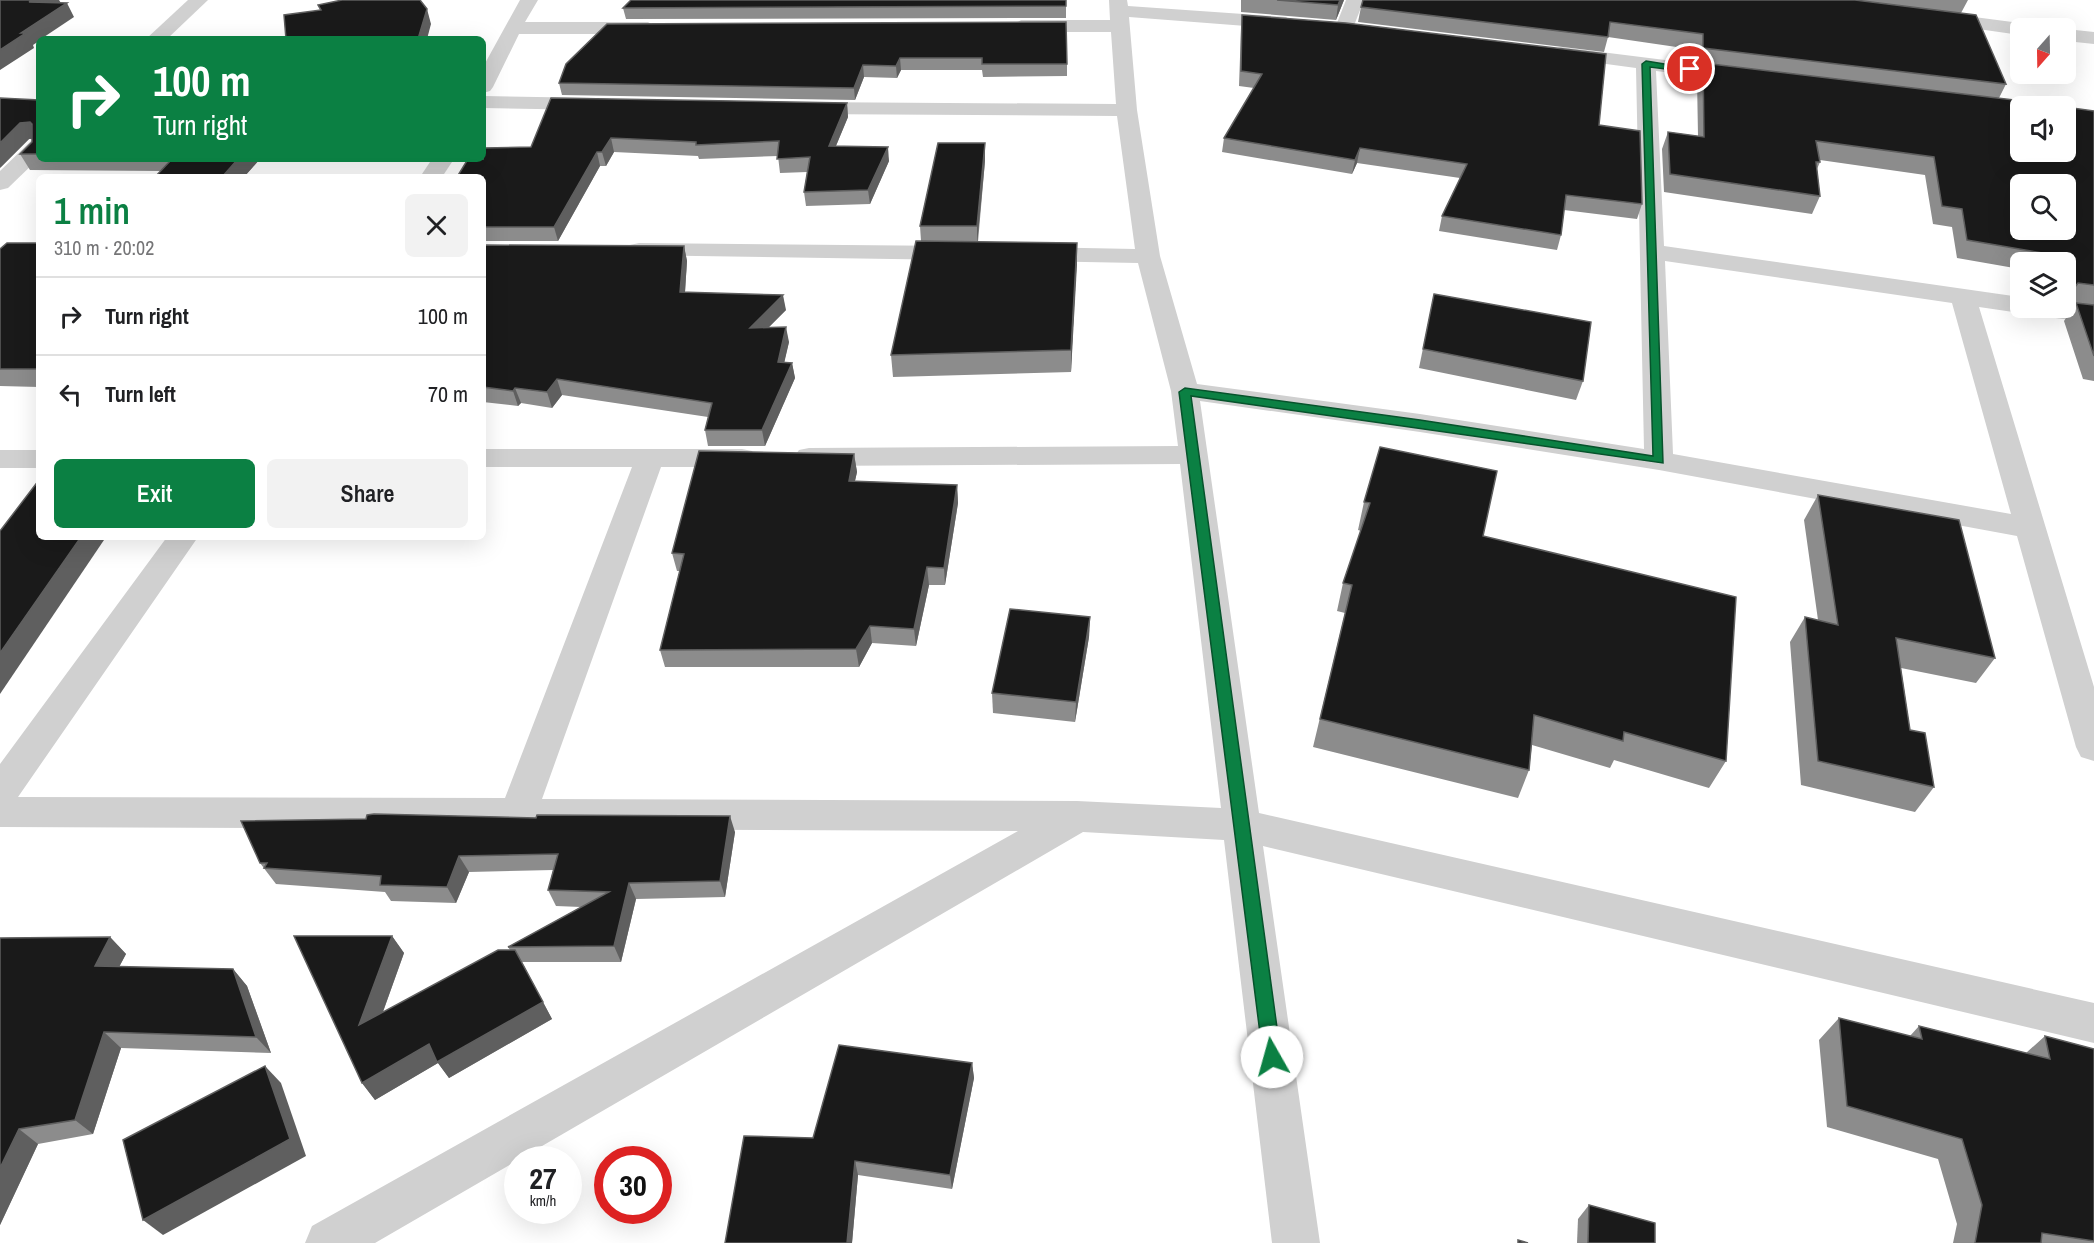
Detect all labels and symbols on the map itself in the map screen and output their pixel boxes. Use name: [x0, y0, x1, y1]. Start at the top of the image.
north arrow: [2010, 18, 2076, 84]
pin: [1664, 43, 1715, 94]
position arrow: [1240, 1025, 1304, 1089]
speed limit sign: 30: [594, 1146, 672, 1224]

